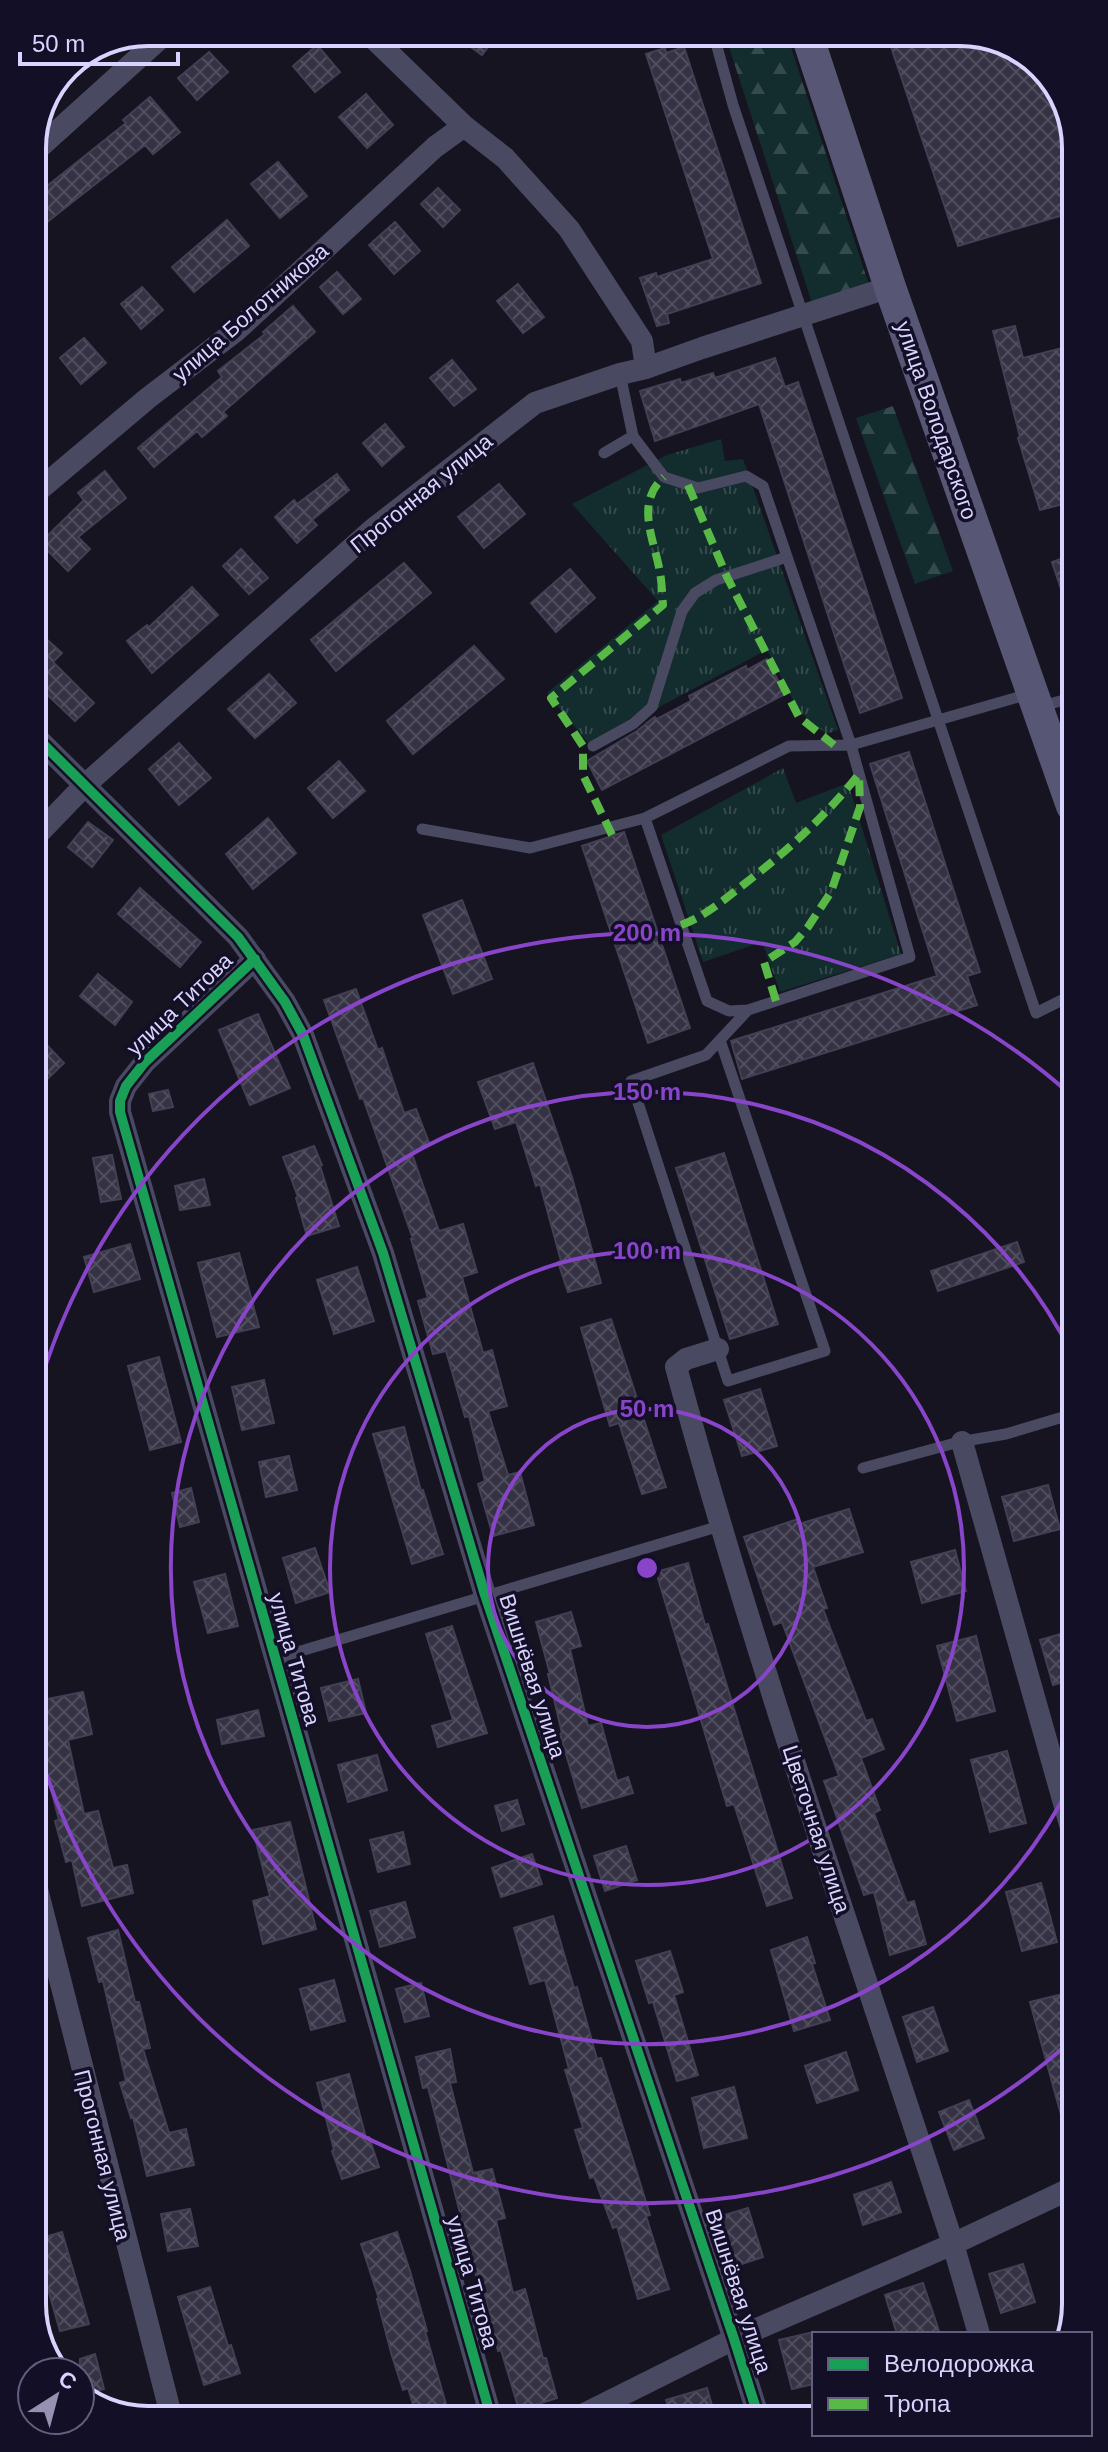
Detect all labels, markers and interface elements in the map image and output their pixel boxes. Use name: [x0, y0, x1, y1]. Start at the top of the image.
scale bar: [20, 16, 178, 66]
text: 50 m: [32, 30, 85, 57]
street label: улица Болотникова: [167, 238, 334, 387]
street label: улица Володарского: [891, 318, 982, 523]
street label: Прогонная улица: [345, 428, 498, 558]
text: 200 m: [613, 919, 681, 946]
street label: улица Титова: [121, 947, 238, 1061]
text: 150 m: [613, 1078, 681, 1105]
text: 100 m: [613, 1237, 681, 1264]
text: 50 m: [620, 1395, 674, 1422]
centre of rings: [633, 1554, 661, 1582]
street label: улица Титова: [264, 1590, 326, 1729]
street label: Вишнёвая улица: [494, 1591, 571, 1762]
street label: Цветочная улица: [778, 1742, 856, 1917]
street label: Прогонная улица: [69, 2067, 136, 2244]
street label: Вишнёвая улица: [700, 2206, 777, 2377]
street label: улица Титова: [442, 2213, 504, 2352]
legend: [812, 2332, 1092, 2436]
text: Велодорожка: [884, 2350, 1035, 2377]
north arrow: [16, 2356, 96, 2436]
text: С: [54, 2365, 81, 2395]
text: Тропа: [884, 2390, 951, 2417]

